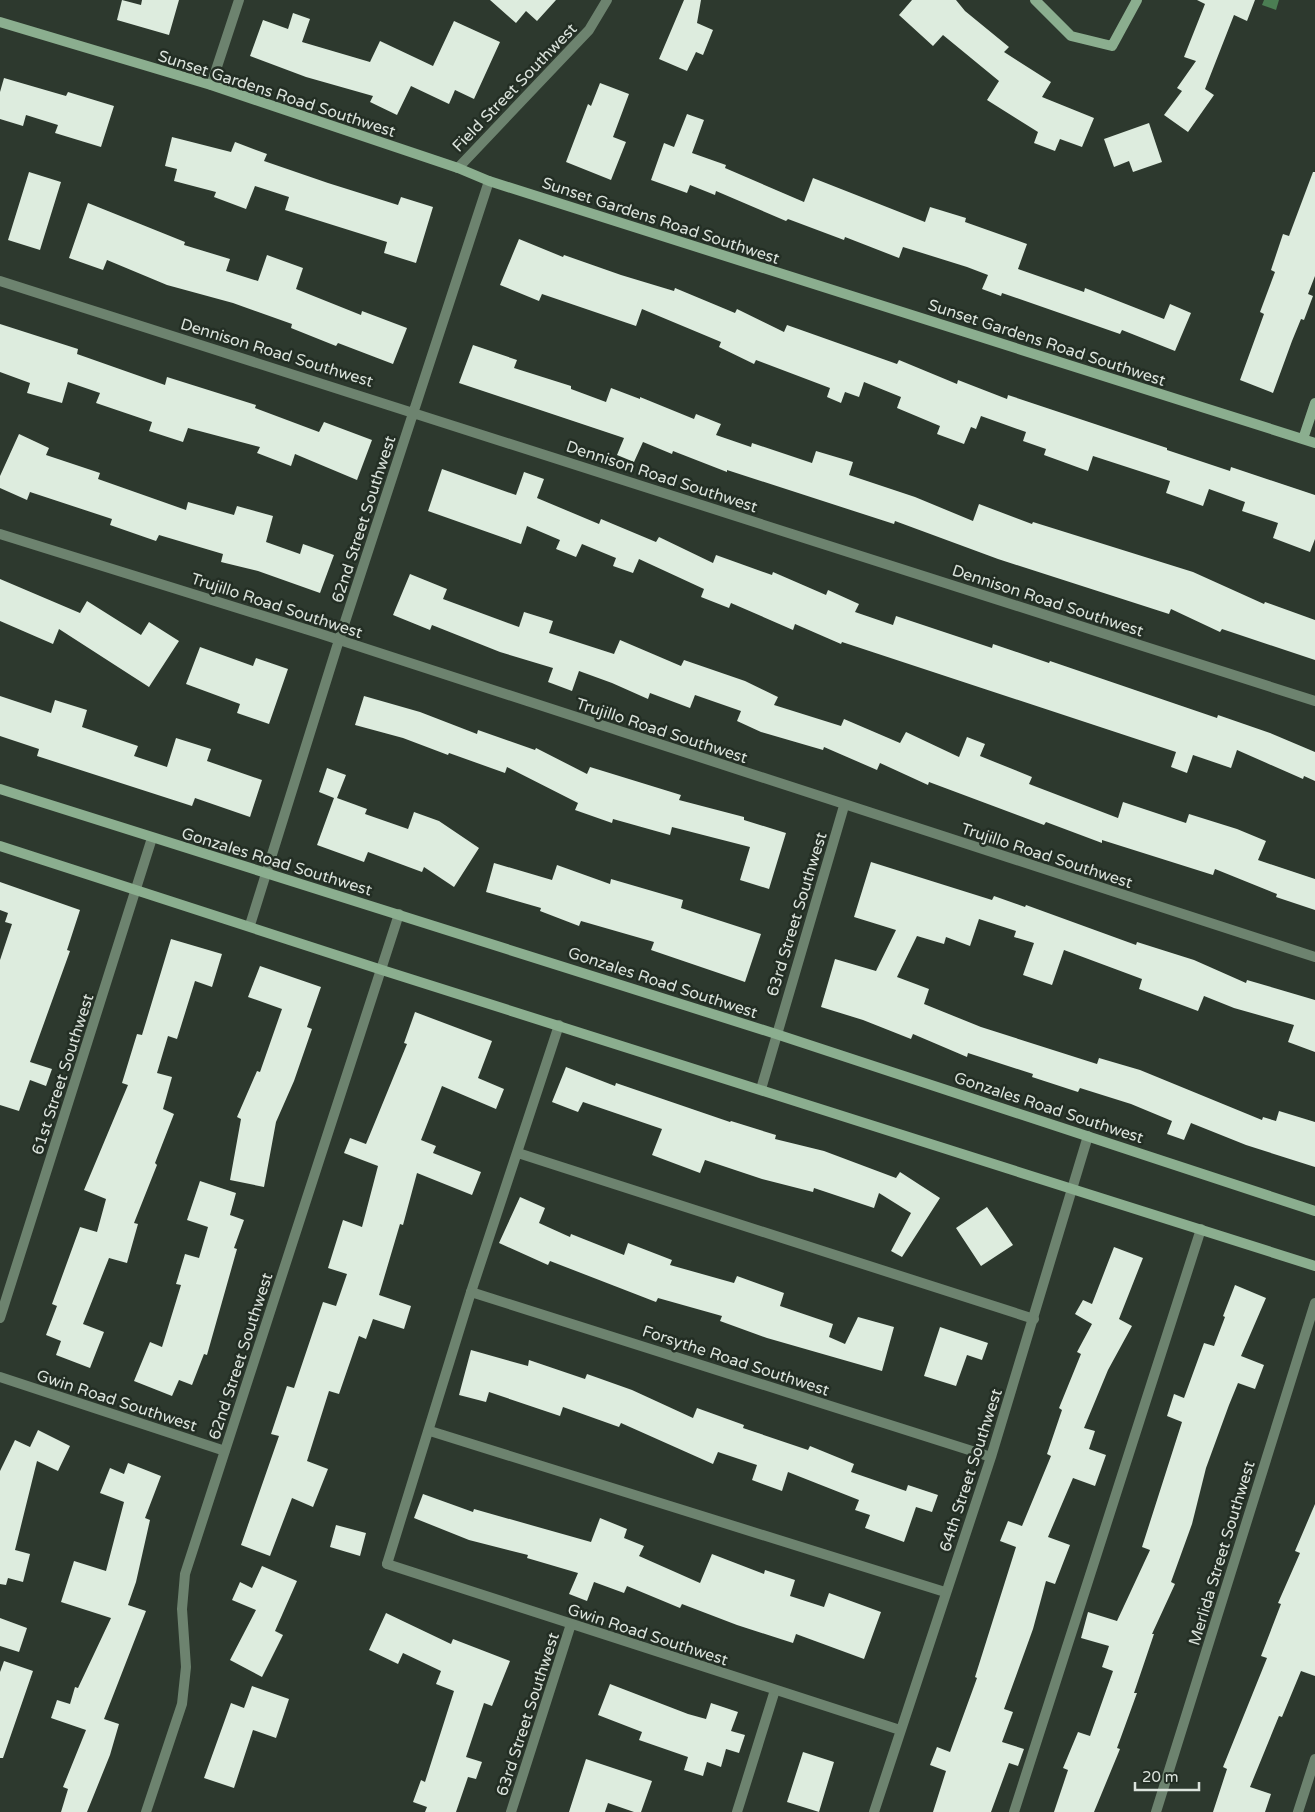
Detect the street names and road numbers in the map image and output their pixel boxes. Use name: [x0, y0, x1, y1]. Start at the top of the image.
street label: Field Street Southwest: [448, 19, 581, 156]
street label: Sunset Gardens Road Southwest: [155, 46, 398, 142]
street label: Sunset Gardens Road Southwest: [539, 173, 782, 269]
street label: Sunset Gardens Road Southwest: [925, 295, 1168, 391]
street label: Dennison Road Southwest: [178, 314, 375, 392]
street label: 62nd Street Southwest: [327, 433, 400, 605]
street label: Dennison Road Southwest: [563, 436, 760, 517]
street label: Dennison Road Southwest: [949, 560, 1146, 641]
street label: Trujillo Road Southwest: [188, 569, 365, 643]
street label: Trujillo Road Southwest: [573, 694, 750, 768]
street label: Trujillo Road Southwest: [958, 819, 1135, 893]
street label: Gonzales Road Southwest: [179, 823, 374, 900]
street label: 63rd Street Southwest: [762, 830, 831, 999]
street label: Gonzales Road Southwest: [565, 943, 760, 1023]
street label: 61st Street Southwest: [27, 991, 98, 1157]
street label: Gonzales Road Southwest: [951, 1068, 1146, 1148]
street label: 62nd Street Southwest: [204, 1270, 277, 1442]
street label: Forsythe Road Southwest: [640, 1321, 832, 1401]
street label: Gwin Road Southwest: [34, 1366, 199, 1436]
street label: 64th Street Southwest: [935, 1386, 1007, 1554]
street label: Merlida Street Southwest: [1184, 1459, 1260, 1648]
street label: Gwin Road Southwest: [565, 1600, 730, 1670]
street label: 63rd Street Southwest: [492, 1630, 564, 1798]

